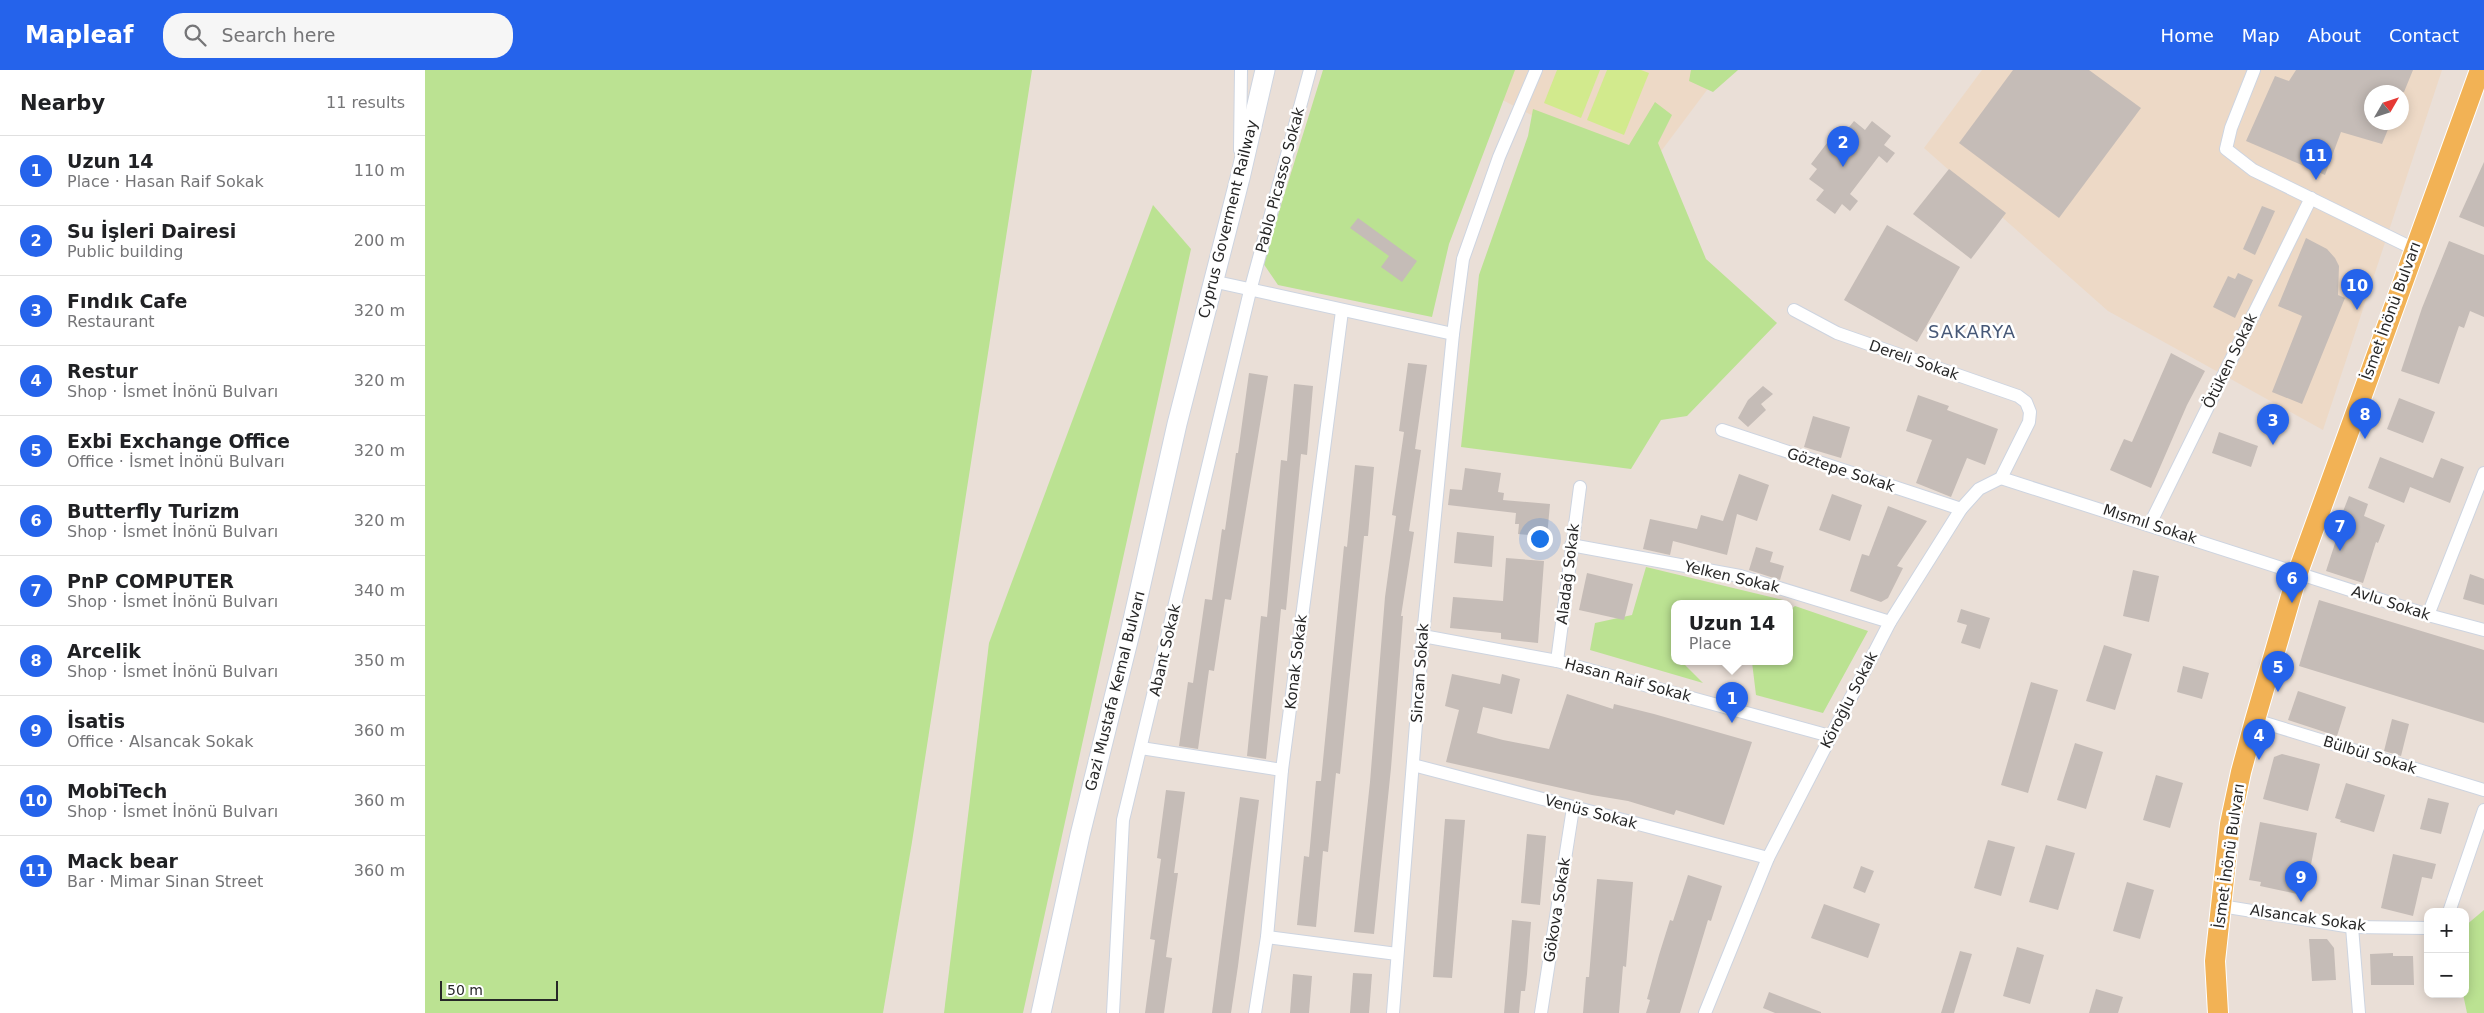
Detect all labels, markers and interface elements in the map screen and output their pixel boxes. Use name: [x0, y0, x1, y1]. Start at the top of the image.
search box: [163, 13, 513, 58]
text: Mapleaf: [25, 21, 133, 49]
icon: search: [181, 21, 209, 49]
text: Search here: [221, 24, 336, 46]
text: Home: [2161, 25, 2214, 46]
text: Map: [2242, 25, 2280, 46]
text: About: [2308, 25, 2361, 46]
text: Contact: [2389, 25, 2459, 46]
north arrow: [2364, 85, 2409, 130]
text: Nearby: [20, 91, 105, 115]
text: 11 results: [326, 93, 405, 112]
street label: Pablo Picasso Sokak: [1252, 105, 1308, 255]
street label: Cyprus Goverment Railway: [1195, 118, 1261, 320]
pin: 2: [1827, 126, 1859, 167]
pin: 11: [2300, 139, 2332, 180]
text: Uzun 14: [67, 150, 154, 172]
text: 1: [30, 161, 42, 180]
text: 110 m: [354, 161, 405, 180]
text: Place · Hasan Raif Sokak: [67, 172, 264, 191]
text: Su İşleri Dairesi: [67, 220, 236, 242]
text: 2: [30, 231, 42, 250]
text: 200 m: [354, 231, 405, 250]
street label: İsmet İnönü Bulvarı: [2357, 239, 2424, 383]
text: Public building: [67, 242, 184, 261]
pin: 10: [2341, 269, 2373, 310]
text: Fındık Cafe: [67, 290, 187, 312]
text: 3: [30, 301, 42, 320]
text: 320 m: [354, 301, 405, 320]
street label: Ötüken Sokak: [2198, 310, 2261, 412]
text: Restaurant: [67, 312, 155, 331]
district label: SAKARYA: [1928, 321, 2016, 342]
street label: Dereli Sokak: [1867, 336, 1962, 384]
text: Restur: [67, 360, 138, 382]
text: 4: [30, 371, 42, 390]
text: 320 m: [354, 371, 405, 390]
text: Shop · İsmet İnönü Bulvarı: [67, 382, 278, 401]
pin: 8: [2349, 398, 2381, 439]
pin: 3: [2257, 404, 2289, 445]
text: Exbi Exchange Office: [67, 430, 290, 452]
text: 5: [30, 441, 42, 460]
text: 320 m: [354, 441, 405, 460]
street label: Göztepe Sokak: [1785, 444, 1897, 496]
text: Office · İsmet İnönü Bulvarı: [67, 452, 285, 471]
text: Butterfly Turizm: [67, 500, 240, 522]
street label: Mısmıl Sokak: [2101, 500, 2200, 548]
pin: 7: [2324, 510, 2356, 551]
text: 6: [30, 511, 42, 530]
text: 320 m: [354, 511, 405, 530]
text: Shop · İsmet İnönü Bulvarı: [67, 522, 278, 541]
street label: Aladağ Sokak: [1553, 522, 1583, 626]
your location: [1527, 526, 1553, 552]
street label: Yelken Sokak: [1682, 557, 1782, 597]
pin: 6: [2276, 562, 2308, 603]
text: PnP COMPUTER: [67, 570, 234, 592]
text: 7: [30, 581, 42, 600]
text: 340 m: [354, 581, 405, 600]
street label: Avlu Sokak: [2349, 582, 2433, 624]
street label: Gazi Mustafa Kemal Bulvarı: [1081, 589, 1149, 793]
text: Shop · İsmet İnönü Bulvarı: [67, 592, 278, 611]
popup: [1671, 600, 1793, 665]
street label: Abant Sokak: [1146, 602, 1184, 698]
text: Uzun 14: [1689, 612, 1775, 634]
street label: Konak Sokak: [1281, 613, 1311, 710]
street label: Sincan Sokak: [1408, 622, 1432, 723]
text: Place: [1689, 634, 1731, 653]
text: Arcelik: [67, 640, 141, 662]
street label: Köroğlu Sokak: [1817, 648, 1881, 751]
text: 8: [30, 651, 42, 670]
text: 350 m: [354, 651, 405, 670]
pin: 5: [2262, 651, 2294, 692]
street label: Hasan Raif Sokak: [1563, 654, 1694, 706]
text: Shop · İsmet İnönü Bulvarı: [67, 662, 278, 681]
pin: 1: [1716, 682, 1748, 723]
text: İsatis: [67, 710, 125, 732]
pin: 4: [2243, 719, 2275, 760]
text: 9: [30, 721, 42, 740]
text: 360 m: [354, 721, 405, 740]
text: Office · Alsancak Sokak: [67, 732, 254, 751]
street label: Bülbül Sokak: [2321, 732, 2419, 778]
text: MobiTech: [67, 780, 167, 802]
street label: İsmet İnönü Bulvarı: [2209, 782, 2248, 930]
text: 10: [25, 791, 47, 810]
text: 360 m: [354, 791, 405, 810]
street label: Venüs Sokak: [1543, 791, 1639, 833]
text: Shop · İsmet İnönü Bulvarı: [67, 802, 278, 821]
text: Mack bear: [67, 850, 178, 872]
street label: Gökova Sokak: [1540, 856, 1574, 964]
text: 11: [25, 861, 47, 880]
text: 360 m: [354, 861, 405, 880]
pin: 9: [2285, 861, 2317, 902]
text: Bar · Mimar Sinan Street: [67, 872, 263, 891]
street label: Alsancak Sokak: [2249, 901, 2367, 935]
map controls: [2424, 908, 2469, 998]
button: +: [2424, 908, 2469, 953]
button: −: [2424, 953, 2469, 998]
scale bar: [440, 978, 557, 1001]
text: 50 m: [447, 982, 483, 998]

